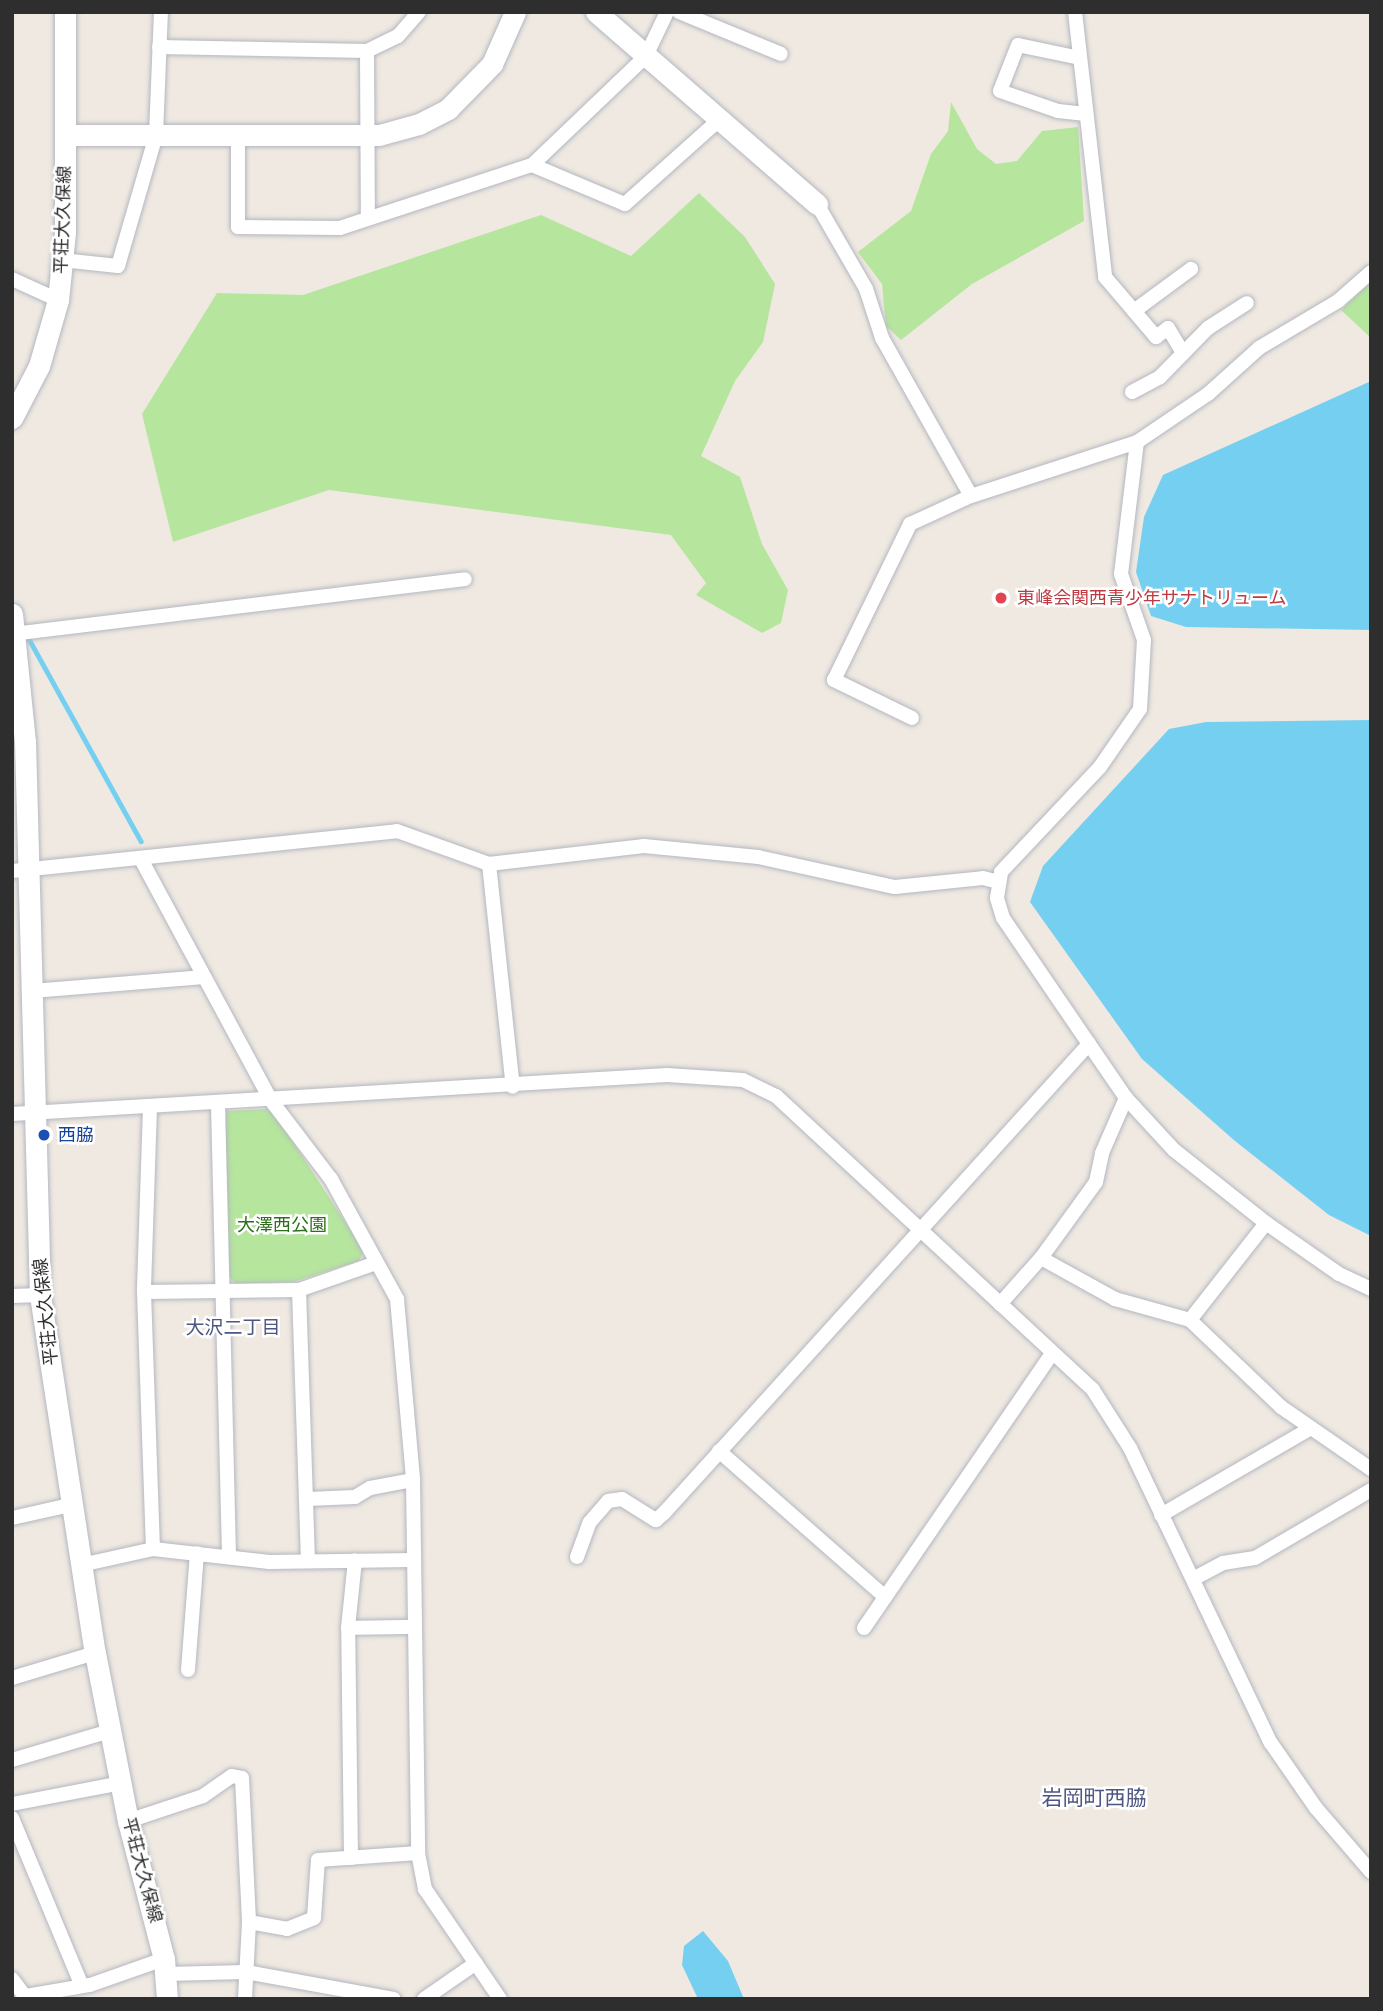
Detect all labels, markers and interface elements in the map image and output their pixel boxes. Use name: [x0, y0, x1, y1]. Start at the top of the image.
street label: 平荘大久保線: [50, 166, 76, 274]
place label: 東峰会関西青少年サナトリューム: [1017, 587, 1287, 609]
marker: 東峰会関西青少年サナトリューム: [991, 588, 1011, 608]
place label: 西脇: [58, 1124, 94, 1146]
marker: 西脇: [36, 1127, 52, 1143]
park label: 大澤西公園: [237, 1214, 327, 1236]
street label: 平荘大久保線: [30, 1257, 62, 1367]
district label: 大沢二丁目: [186, 1316, 280, 1338]
district label: 岩岡町西脇: [1042, 1784, 1146, 1810]
street label: 平荘大久保線: [118, 1815, 166, 1925]

